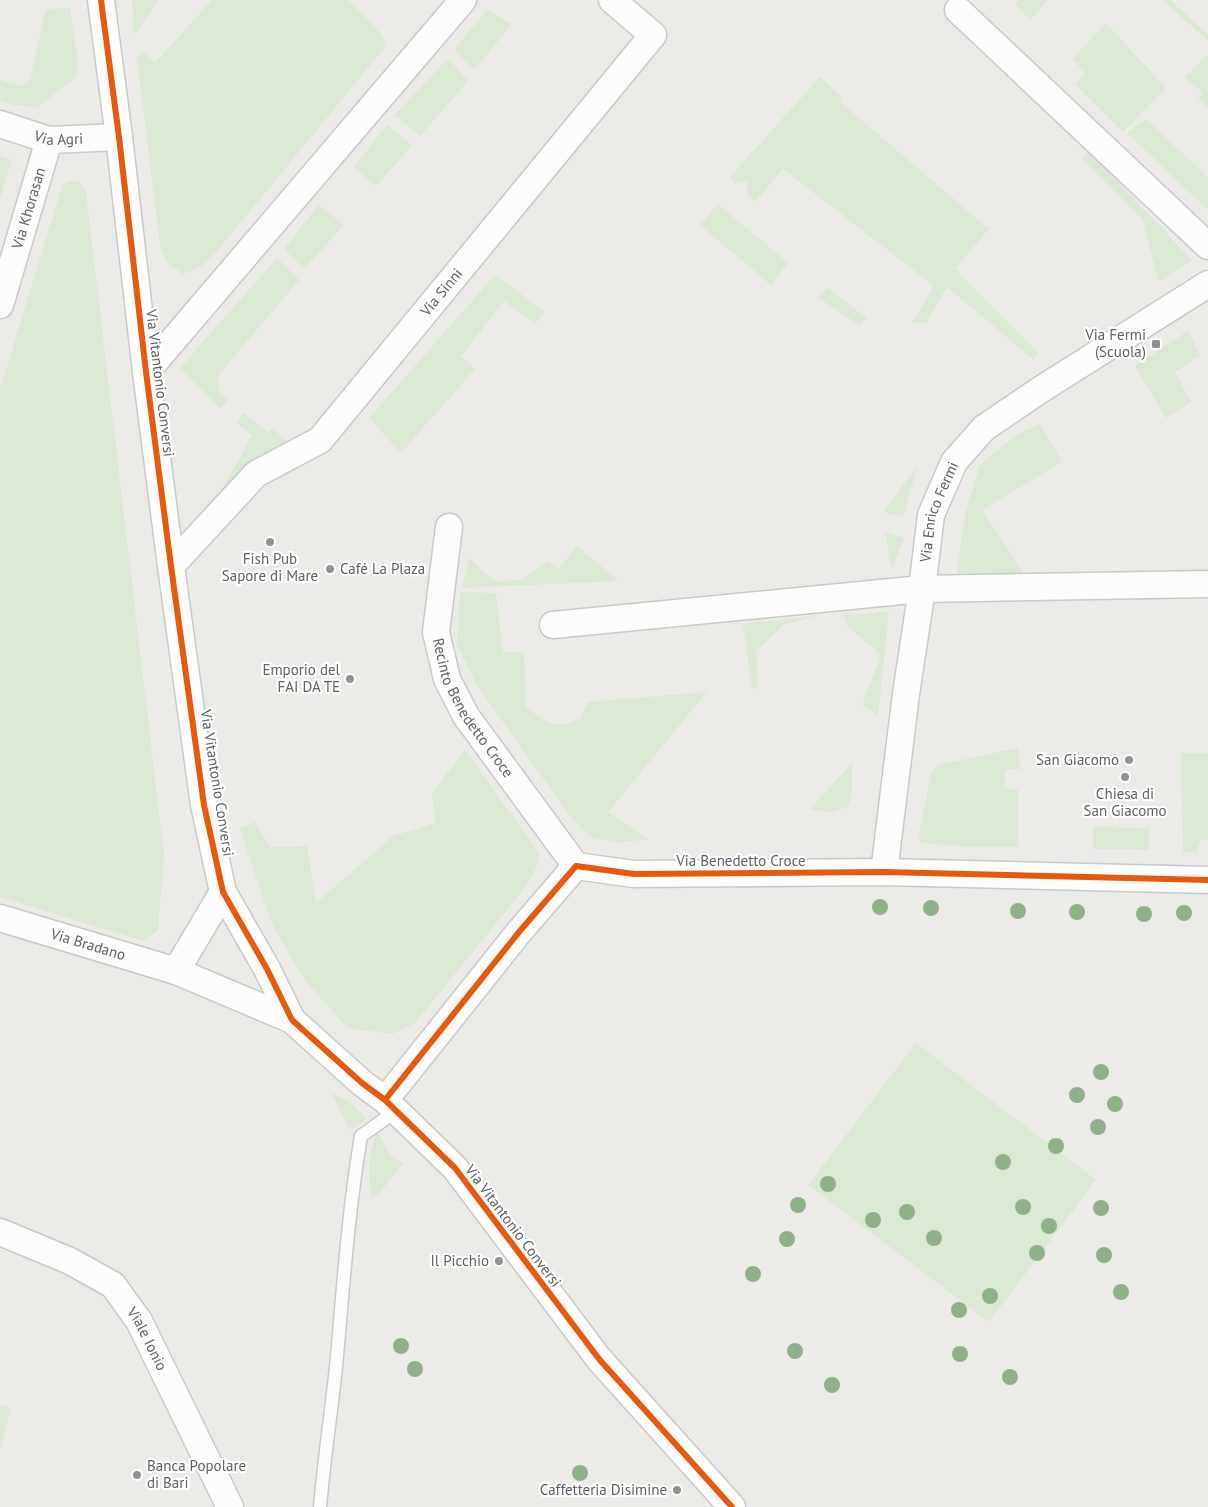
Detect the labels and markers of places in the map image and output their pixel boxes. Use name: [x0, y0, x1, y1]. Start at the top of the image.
place label: Via Fermi (Scuola): [1084, 325, 1146, 361]
marker: Via Fermi (Scuola): [1150, 338, 1162, 350]
marker: Fish Pub Sapore di Mare: [264, 536, 276, 548]
place label: Fish Pub Sapore di Mare: [222, 549, 318, 585]
place label: Café La Plaza: [340, 559, 425, 578]
marker: Café La Plaza: [324, 563, 336, 575]
place label: Emporio del FAI DA TE: [262, 660, 341, 696]
marker: Emporio del FAI DA TE: [344, 673, 356, 685]
place label: San Giacomo: [1036, 750, 1119, 769]
marker: San Giacomo: [1123, 754, 1135, 766]
marker: Chiesa di San Giacomo: [1119, 771, 1131, 783]
place label: Chiesa di San Giacomo: [1084, 784, 1166, 820]
place label: Il Picchio: [430, 1251, 489, 1270]
marker: Il Picchio: [493, 1255, 505, 1267]
place label: Banca Popolare di Bari: [147, 1456, 246, 1492]
marker: Banca Popolare di Bari: [131, 1469, 143, 1481]
place label: Caffetteria Disimine: [540, 1480, 667, 1499]
marker: Caffetteria Disimine: [671, 1484, 683, 1496]

